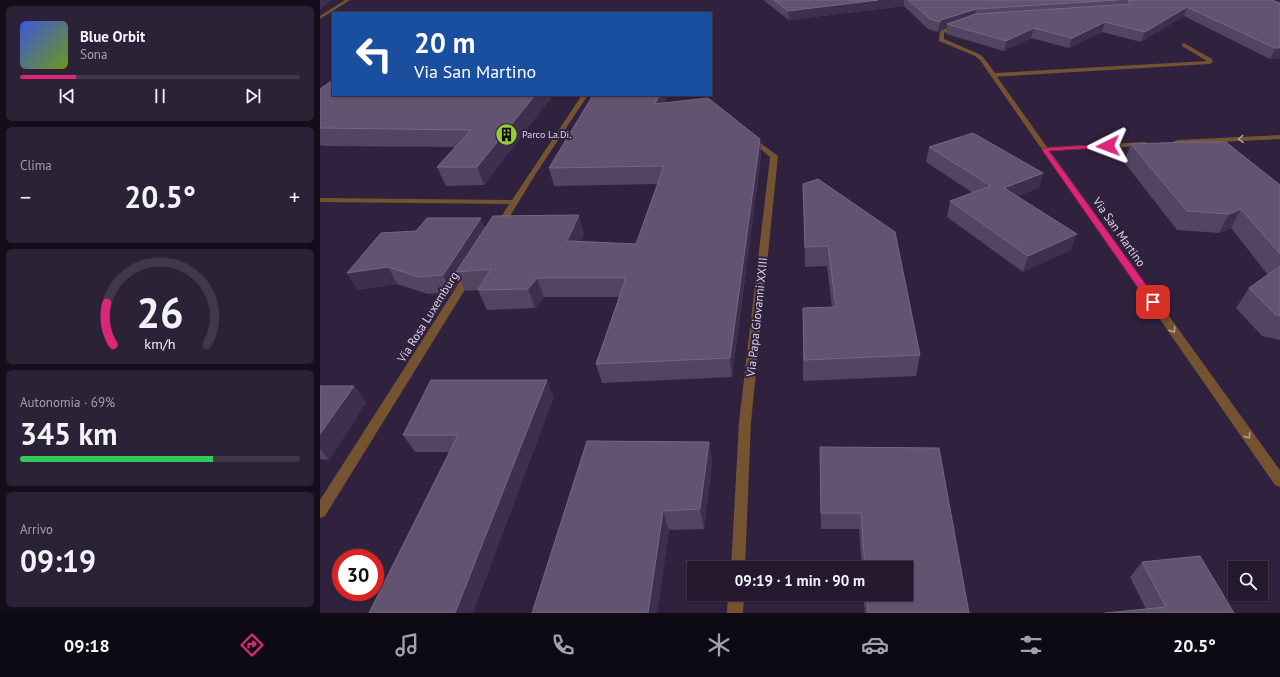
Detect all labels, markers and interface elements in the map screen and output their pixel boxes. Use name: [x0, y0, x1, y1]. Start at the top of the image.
text: 20 m: [414, 24, 475, 61]
text: Blue Orbit: [80, 27, 145, 46]
icon: left: [348, 28, 400, 80]
text: Sona: [80, 46, 107, 63]
text: Via San Martino: [414, 60, 536, 83]
icon: previous: [56, 85, 78, 107]
icon: pause: [149, 85, 171, 107]
icon: next: [242, 85, 264, 107]
building icon: Parco La.Di.: [493, 121, 519, 147]
position arrow: [1087, 125, 1129, 167]
place label: Parco La.Di.: [522, 128, 571, 141]
one-way arrow: [1238, 134, 1244, 143]
text: Clima: [20, 157, 52, 174]
text: 20.5°: [124, 177, 196, 216]
text: −: [20, 183, 31, 211]
text: +: [289, 183, 300, 211]
street label: Via San Martino: [1089, 193, 1149, 269]
street label: Via Papa Giovanni XXIII: [743, 257, 770, 378]
street label: Via Rosa Luxemburg: [393, 269, 462, 366]
text: 26: [136, 285, 184, 338]
pin: [1136, 285, 1170, 319]
icon: arrive: [1142, 291, 1164, 313]
one-way arrow: [1168, 325, 1175, 332]
text: km/h: [144, 333, 176, 352]
text: Autonomia · 69%: [20, 394, 115, 411]
text: 345 km: [20, 414, 118, 453]
one-way arrow: [1243, 431, 1250, 438]
text: Arrivo: [20, 521, 53, 538]
text: 09:19: [20, 541, 96, 580]
speed limit sign: 30: [332, 549, 384, 601]
map controls: [1228, 561, 1268, 601]
button: search: [1228, 561, 1268, 601]
text: 09:19 · 1 min · 90 m: [735, 571, 865, 590]
icon: directions: [238, 631, 266, 659]
icon: music: [393, 631, 421, 659]
icon: phone: [549, 631, 577, 659]
icon: climate: [705, 631, 733, 659]
icon: car: [861, 631, 889, 659]
icon: filters: [1017, 631, 1045, 659]
text: 09:18: [64, 634, 110, 657]
text: 20.5°: [1173, 634, 1216, 657]

